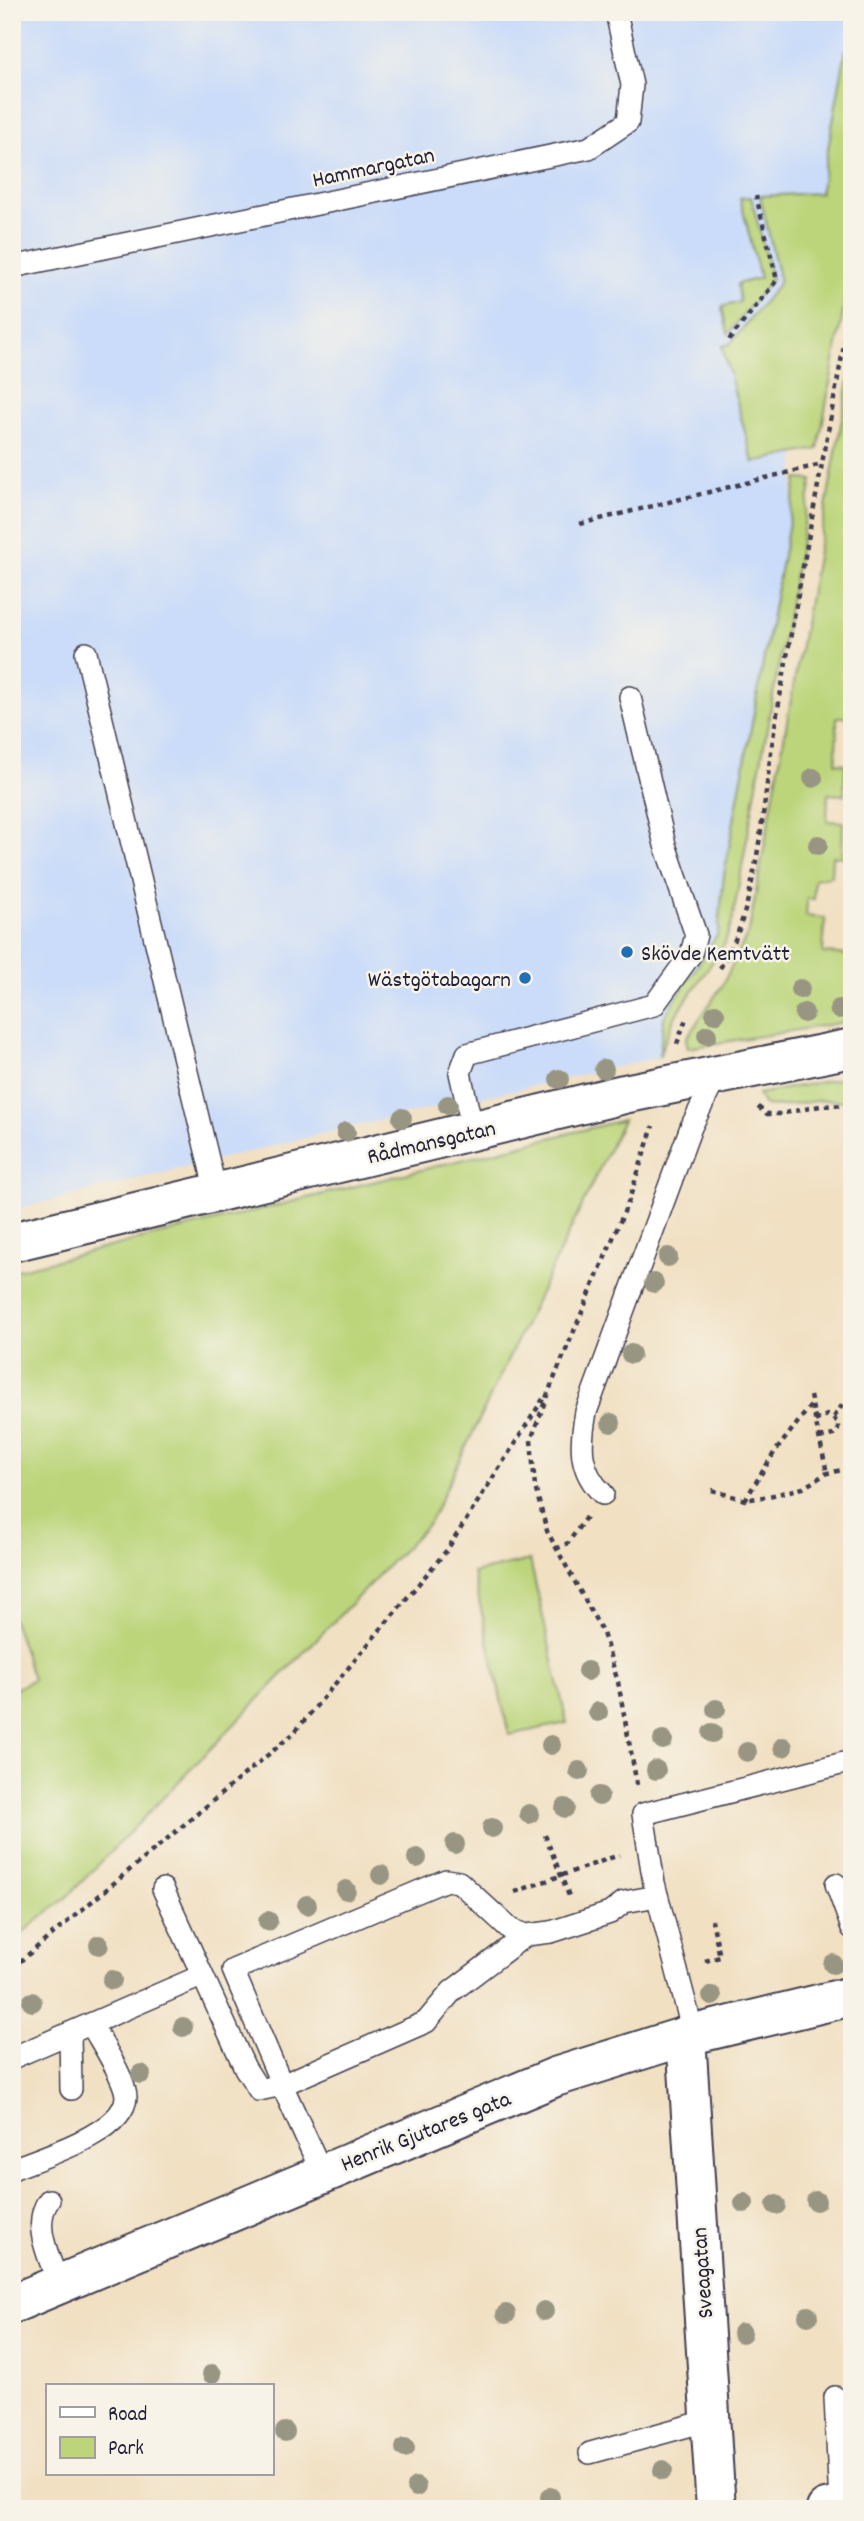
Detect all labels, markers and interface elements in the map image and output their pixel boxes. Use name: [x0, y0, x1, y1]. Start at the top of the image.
street label: Hammargatan: [310, 140, 438, 198]
place label: Skövde Kemtvätt: [641, 939, 790, 972]
marker: Skövde Kemtvätt: [619, 944, 635, 960]
place label: Wästgötabagarn: [368, 965, 511, 998]
marker: Wästgötabagarn: [517, 970, 533, 986]
street label: Rådmansgatan: [364, 1114, 499, 1175]
street label: Henrik Gjutares gata: [336, 2084, 517, 2182]
street label: Sveagatan: [685, 2226, 724, 2319]
legend: [46, 2384, 273, 2476]
text: Road: [108, 2401, 147, 2431]
text: Park: [108, 2435, 144, 2465]

